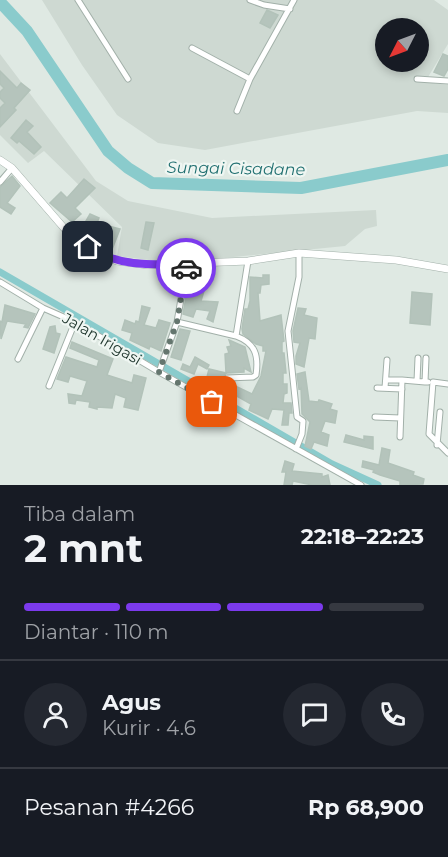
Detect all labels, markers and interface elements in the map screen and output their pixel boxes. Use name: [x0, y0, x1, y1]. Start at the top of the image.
north arrow: [375, 18, 429, 72]
map controls: [375, 18, 429, 72]
water label: Sungai Cisadane: [167, 158, 305, 179]
pin: [62, 221, 113, 272]
icon: home: [71, 230, 104, 263]
courier: [156, 238, 216, 298]
icon: car: [170, 252, 203, 285]
street label: Jalan Irigasi: [58, 308, 145, 369]
pin: [186, 376, 237, 427]
icon: bag: [195, 385, 228, 418]
text: Tiba dalam: [24, 502, 135, 526]
text: 22:18–22:23: [301, 523, 424, 550]
text: 2 mnt: [24, 524, 143, 572]
text: Diantar · 110 m: [24, 620, 168, 644]
button: person: [24, 683, 87, 746]
button: chat: [283, 683, 346, 746]
button: phone: [361, 683, 424, 746]
text: Agus: [102, 689, 161, 716]
text: Kurir · 4.6: [102, 716, 196, 740]
text: Pesanan #4266: [24, 794, 194, 821]
text: Rp 68,900: [308, 794, 424, 821]

